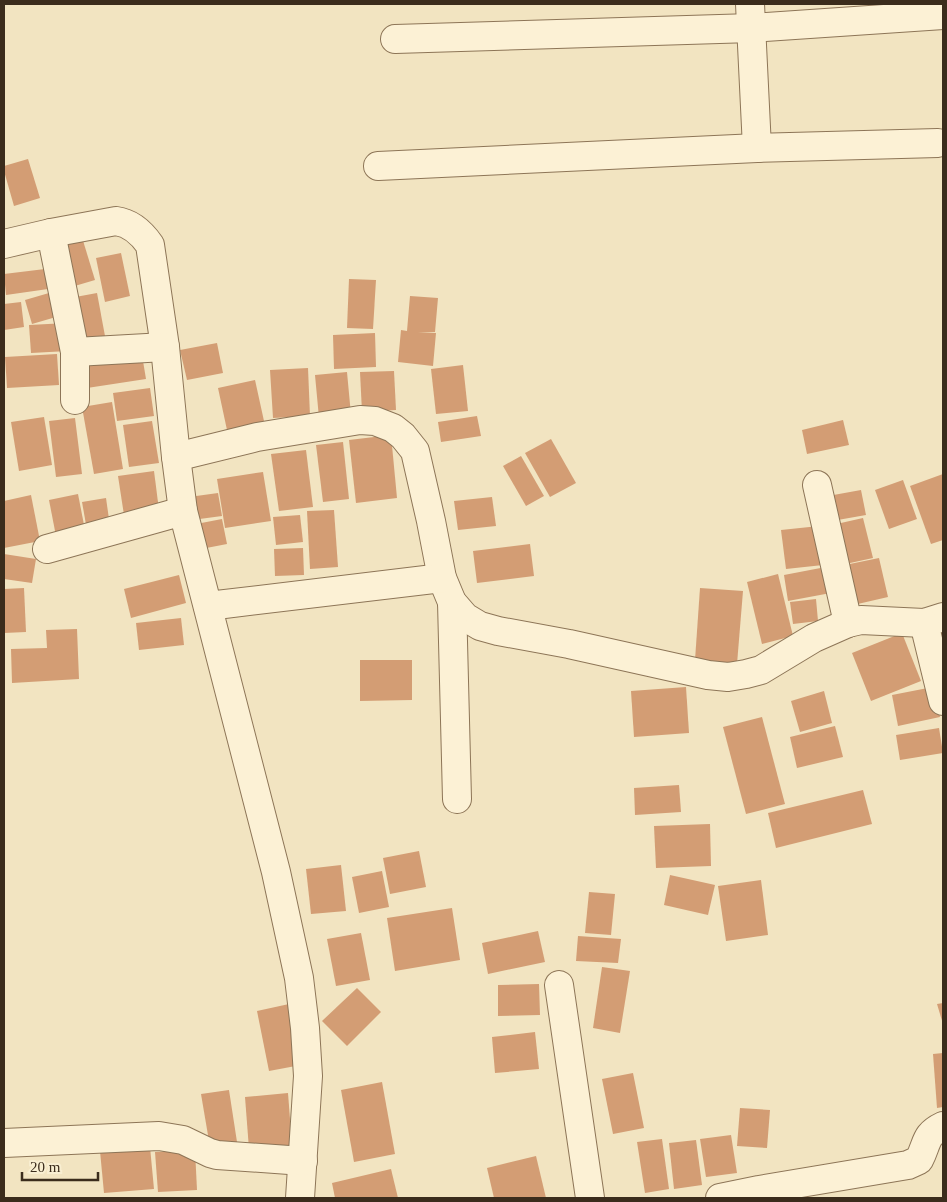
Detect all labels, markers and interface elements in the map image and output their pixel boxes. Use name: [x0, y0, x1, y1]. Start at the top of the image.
scale bar: [22, 1150, 99, 1182]
text: 20 m: [30, 1159, 61, 1175]

